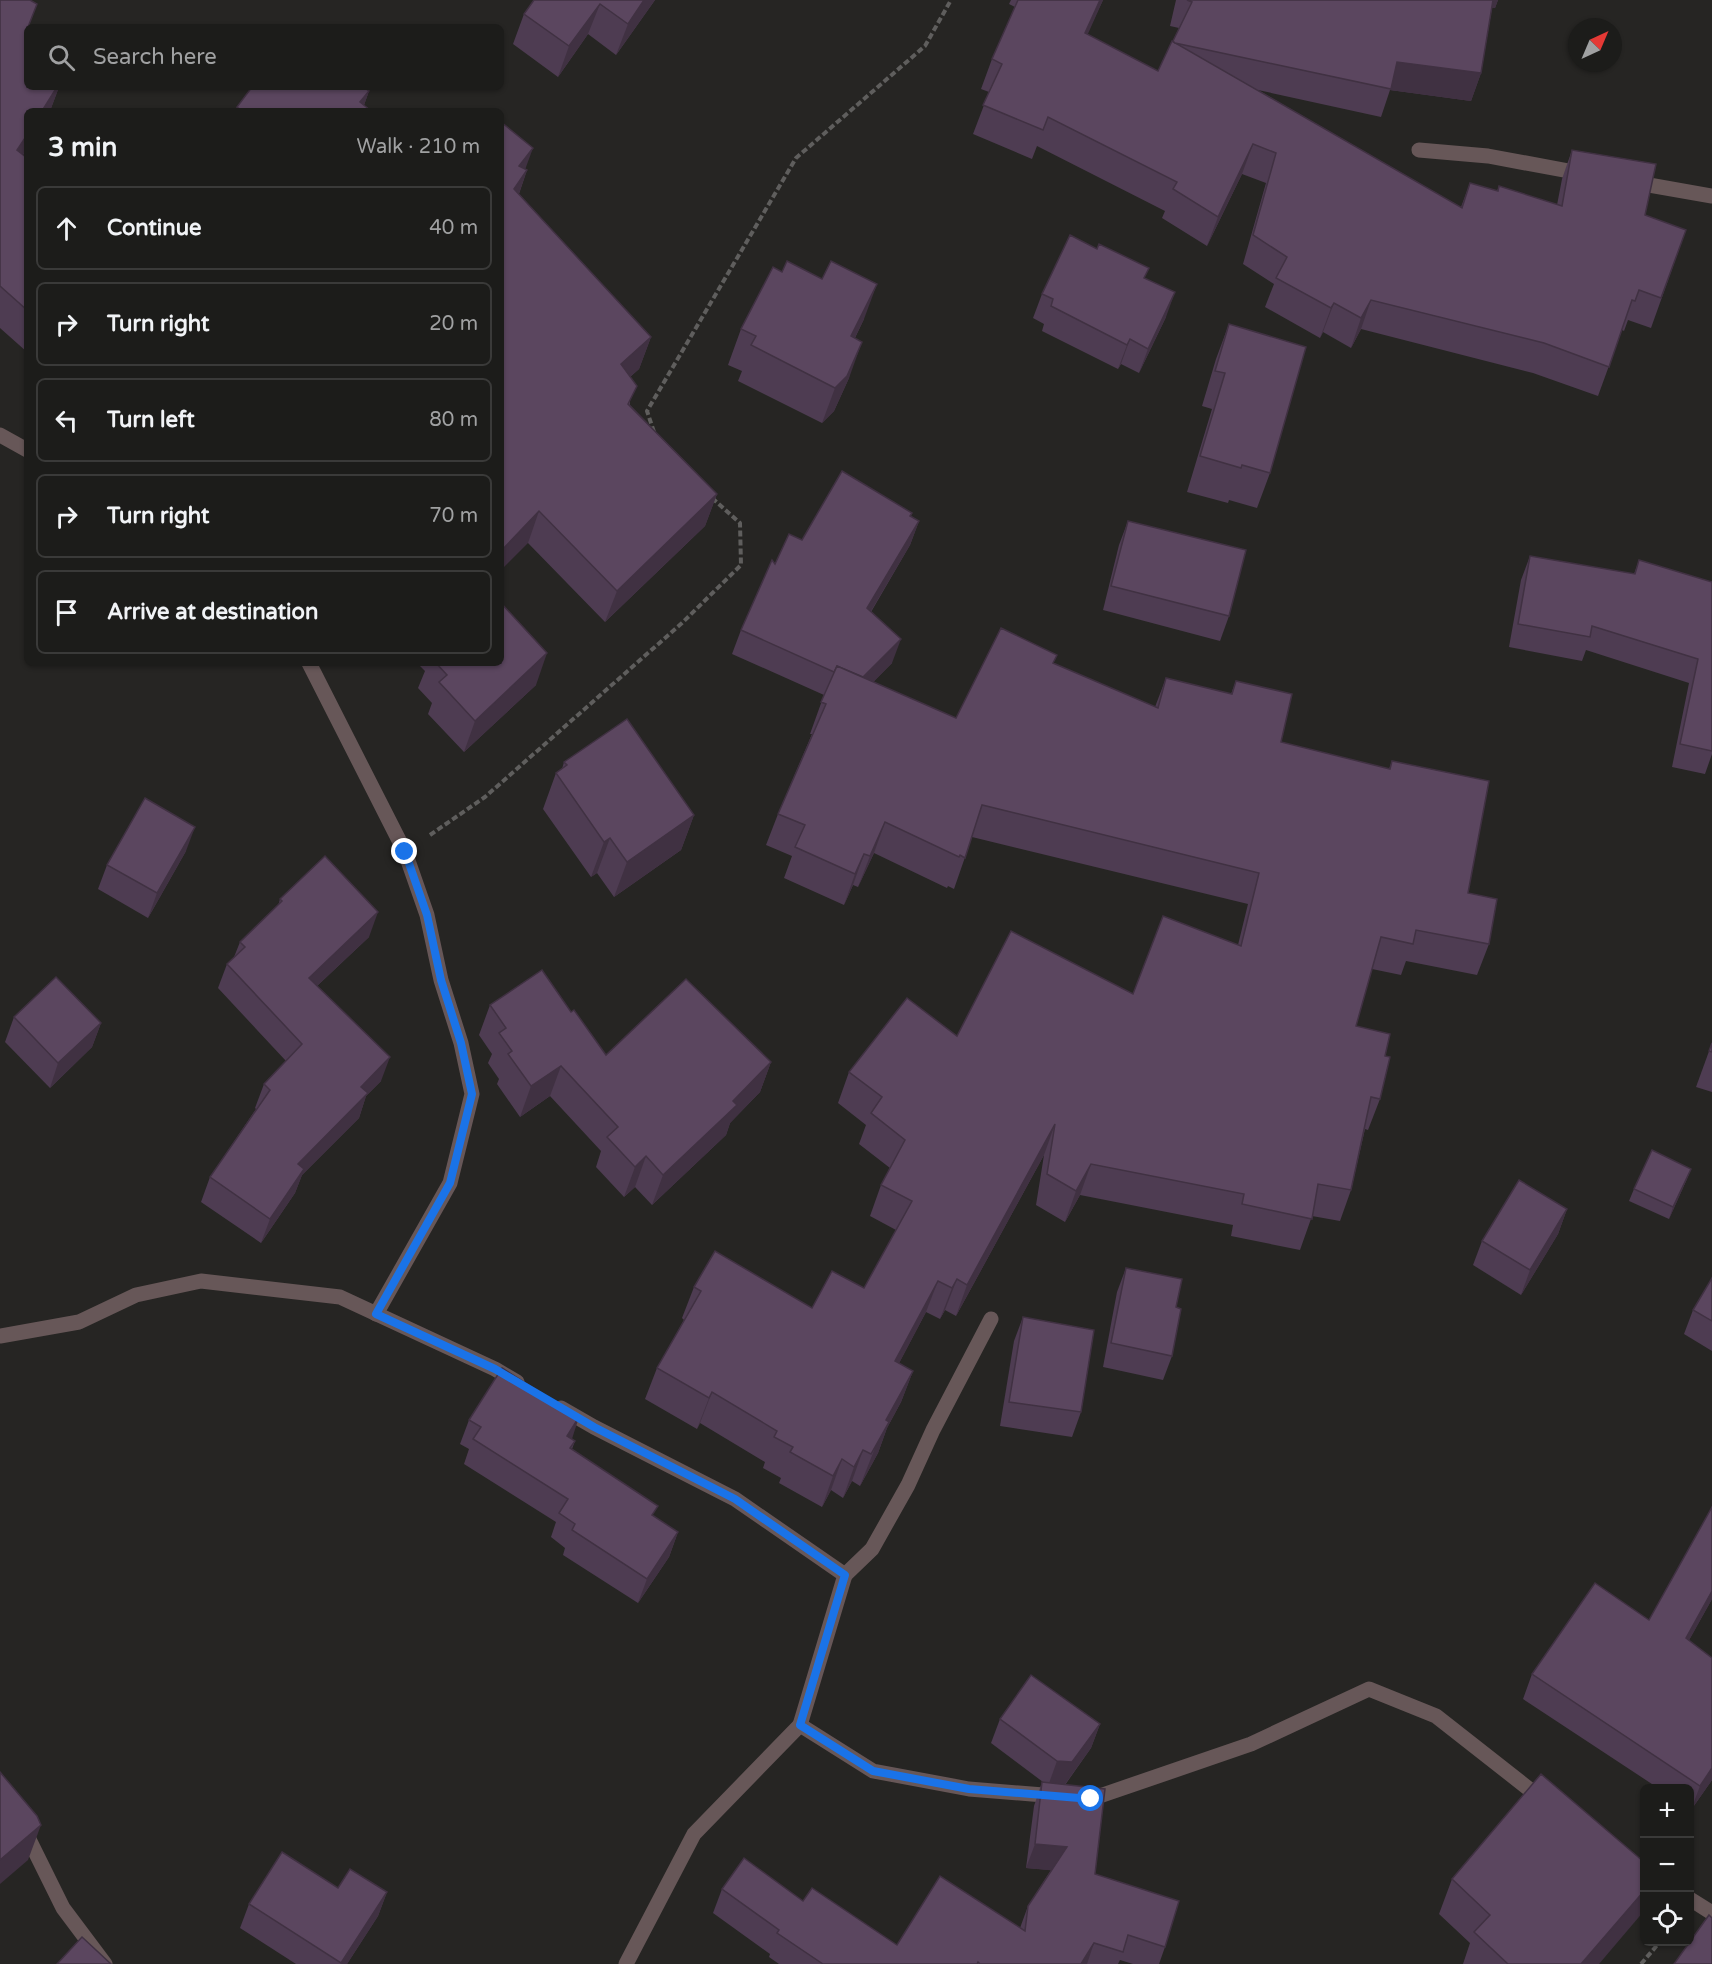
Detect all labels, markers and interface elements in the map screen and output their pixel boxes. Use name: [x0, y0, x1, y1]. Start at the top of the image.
north arrow: [1568, 18, 1622, 72]
search box: [24, 24, 504, 90]
icon: search: [45, 41, 78, 74]
text: Search here: [93, 44, 217, 70]
text: 3 min: [48, 132, 117, 163]
text: Walk · 210 m: [357, 135, 480, 159]
icon: ahead: [50, 212, 83, 245]
text: Continue: [107, 215, 202, 241]
text: 40 m: [429, 216, 478, 240]
icon: right: [50, 308, 83, 341]
text: Turn right: [107, 311, 209, 337]
text: 20 m: [429, 312, 478, 336]
icon: left: [50, 404, 83, 437]
text: Turn left: [107, 407, 195, 433]
text: 80 m: [429, 408, 478, 432]
icon: right: [50, 500, 83, 533]
text: Turn right: [107, 503, 209, 529]
text: 70 m: [429, 504, 478, 528]
icon: arrive: [50, 596, 83, 629]
text: Arrive at destination: [107, 599, 318, 625]
route end: [391, 838, 417, 864]
map controls: [1640, 1784, 1694, 1946]
button: +: [1640, 1784, 1694, 1838]
route start: [1077, 1785, 1103, 1811]
button: −: [1640, 1838, 1694, 1892]
button: locate: [1640, 1892, 1694, 1946]

